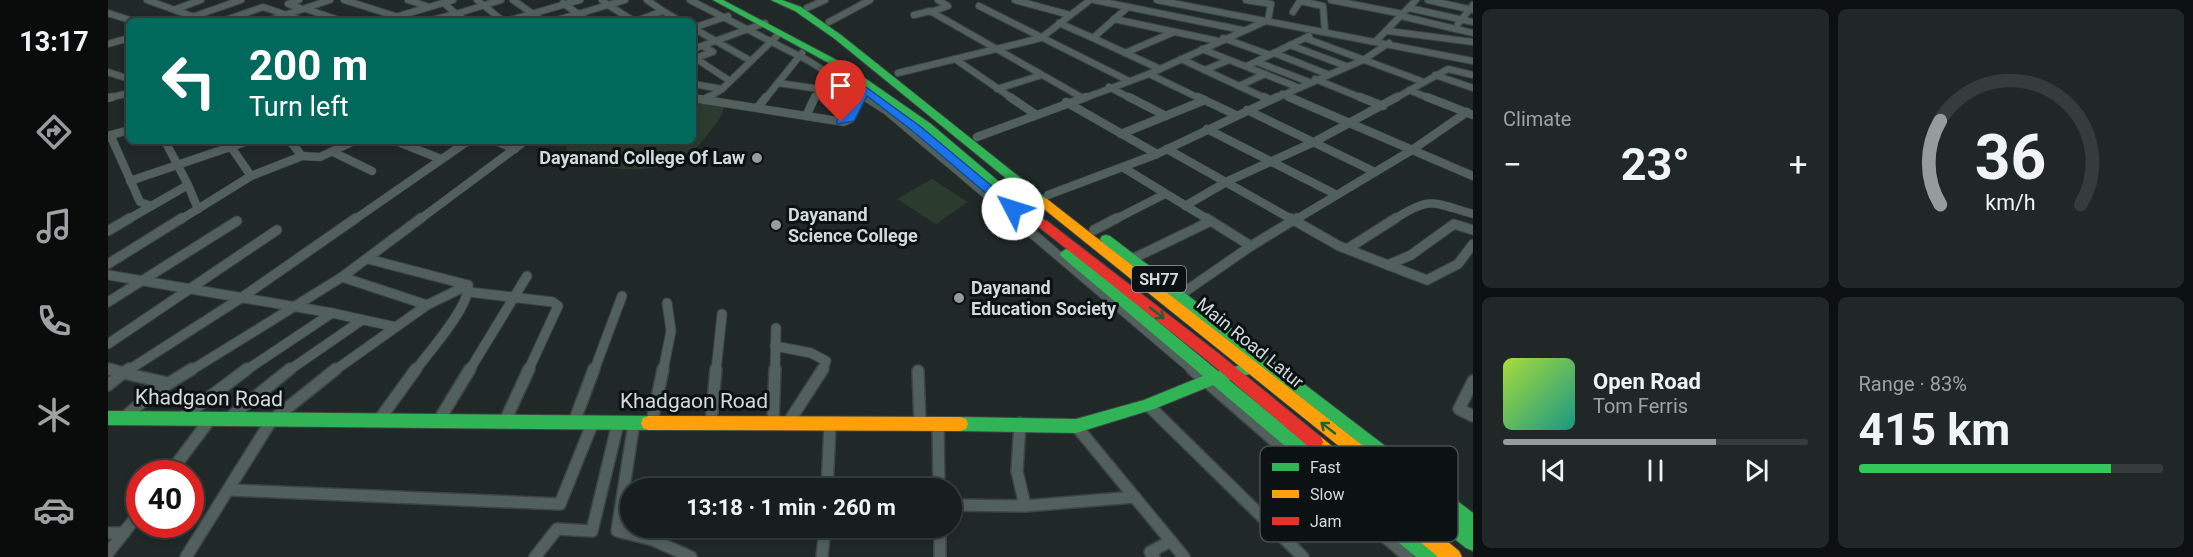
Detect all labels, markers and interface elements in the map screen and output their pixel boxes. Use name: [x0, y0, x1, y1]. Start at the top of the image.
text: 13:17: [19, 26, 89, 58]
text: 200 m: [249, 41, 368, 90]
icon: left: [150, 42, 228, 120]
pin: [815, 60, 866, 122]
icon: arrive: [824, 69, 857, 102]
text: Turn left: [249, 91, 349, 123]
text: Climate: [1503, 107, 1571, 131]
icon: directions: [33, 111, 75, 153]
text: 36: [1975, 121, 2047, 194]
text: 23°: [1621, 138, 1690, 191]
text: −: [1503, 145, 1522, 184]
text: +: [1789, 145, 1808, 184]
place label: Dayanand College Of Law: [539, 147, 745, 168]
marker: Dayanand College Of Law: [750, 151, 764, 165]
position arrow: [981, 177, 1045, 241]
text: km/h: [1986, 191, 2036, 216]
place label: Dayanand Science College: [788, 204, 918, 246]
icon: music: [33, 205, 75, 247]
marker: Dayanand Science College: [769, 218, 783, 232]
road number: SH77: [1132, 266, 1186, 292]
place label: Dayanand Education Society: [971, 277, 1117, 319]
marker: Dayanand Education Society: [952, 291, 966, 305]
street label: Main Road Latur: [1193, 293, 1308, 392]
icon: phone: [33, 300, 75, 342]
one-way arrow: [1148, 307, 1164, 320]
text: Open Road: [1593, 369, 1701, 394]
text: Range · 83%: [1859, 372, 1967, 396]
street label: Khadgaon Road: [135, 385, 283, 411]
street label: Khadgaon Road: [620, 389, 768, 413]
icon: climate: [33, 394, 75, 436]
text: Tom Ferris: [1593, 394, 1688, 418]
text: 415 km: [1859, 403, 2010, 456]
one-way arrow: [1320, 422, 1336, 435]
legend: [1260, 446, 1458, 542]
icon: previous: [1537, 454, 1570, 487]
icon: pause: [1639, 454, 1672, 487]
icon: next: [1740, 454, 1773, 487]
text: Fast: [1310, 458, 1341, 477]
speed limit sign: 40: [126, 460, 204, 538]
text: Slow: [1310, 485, 1345, 504]
icon: car: [33, 489, 75, 531]
text: 13:18 · 1 min · 260 m: [686, 495, 896, 520]
text: Jam: [1310, 512, 1342, 531]

